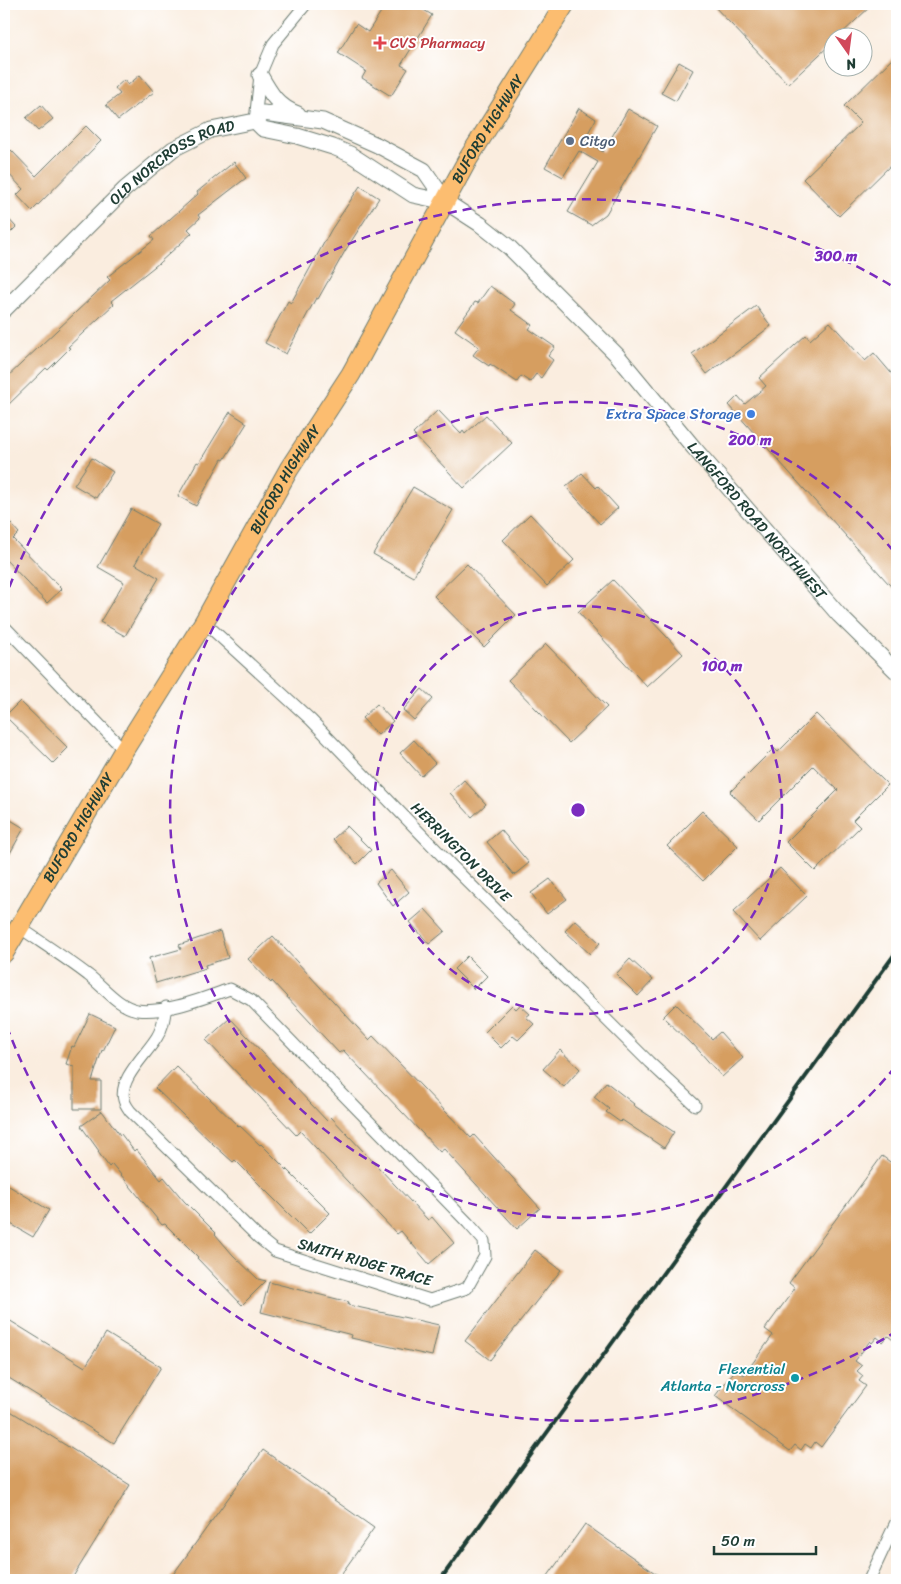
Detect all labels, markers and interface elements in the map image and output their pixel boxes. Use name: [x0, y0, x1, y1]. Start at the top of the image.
north arrow: [824, 28, 874, 78]
place label: CVS Pharmacy: [390, 30, 485, 56]
marker: CVS Pharmacy: [374, 37, 386, 49]
text: N: [843, 51, 860, 78]
street label: BUFORD HIGHWAY: [444, 68, 531, 188]
street label: OLD NORCROSS ROAD: [103, 113, 237, 211]
place label: Citgo: [580, 128, 616, 154]
marker: Citgo: [564, 135, 576, 147]
text: 300 m: [814, 243, 858, 269]
place label: Extra Space Storage: [606, 401, 741, 427]
marker: Extra Space Storage: [745, 408, 757, 420]
street label: BUFORD HIGHWAY: [242, 418, 328, 539]
text: 200 m: [727, 427, 772, 453]
street label: LANGFORD ROAD NORTHWEST: [681, 436, 834, 607]
text: 100 m: [702, 653, 743, 679]
street label: BUFORD HIGHWAY: [35, 767, 121, 887]
street label: HERRINGTON DRIVE: [404, 795, 519, 910]
centre of rings: [569, 801, 587, 819]
street label: SMITH RIDGE TRACE: [295, 1230, 437, 1294]
place label: Flexential Atlanta - Norcross: [660, 1356, 786, 1399]
marker: Flexential Atlanta - Norcross: [789, 1372, 801, 1384]
scale bar: [714, 1524, 816, 1556]
text: 50 m: [721, 1528, 756, 1554]

